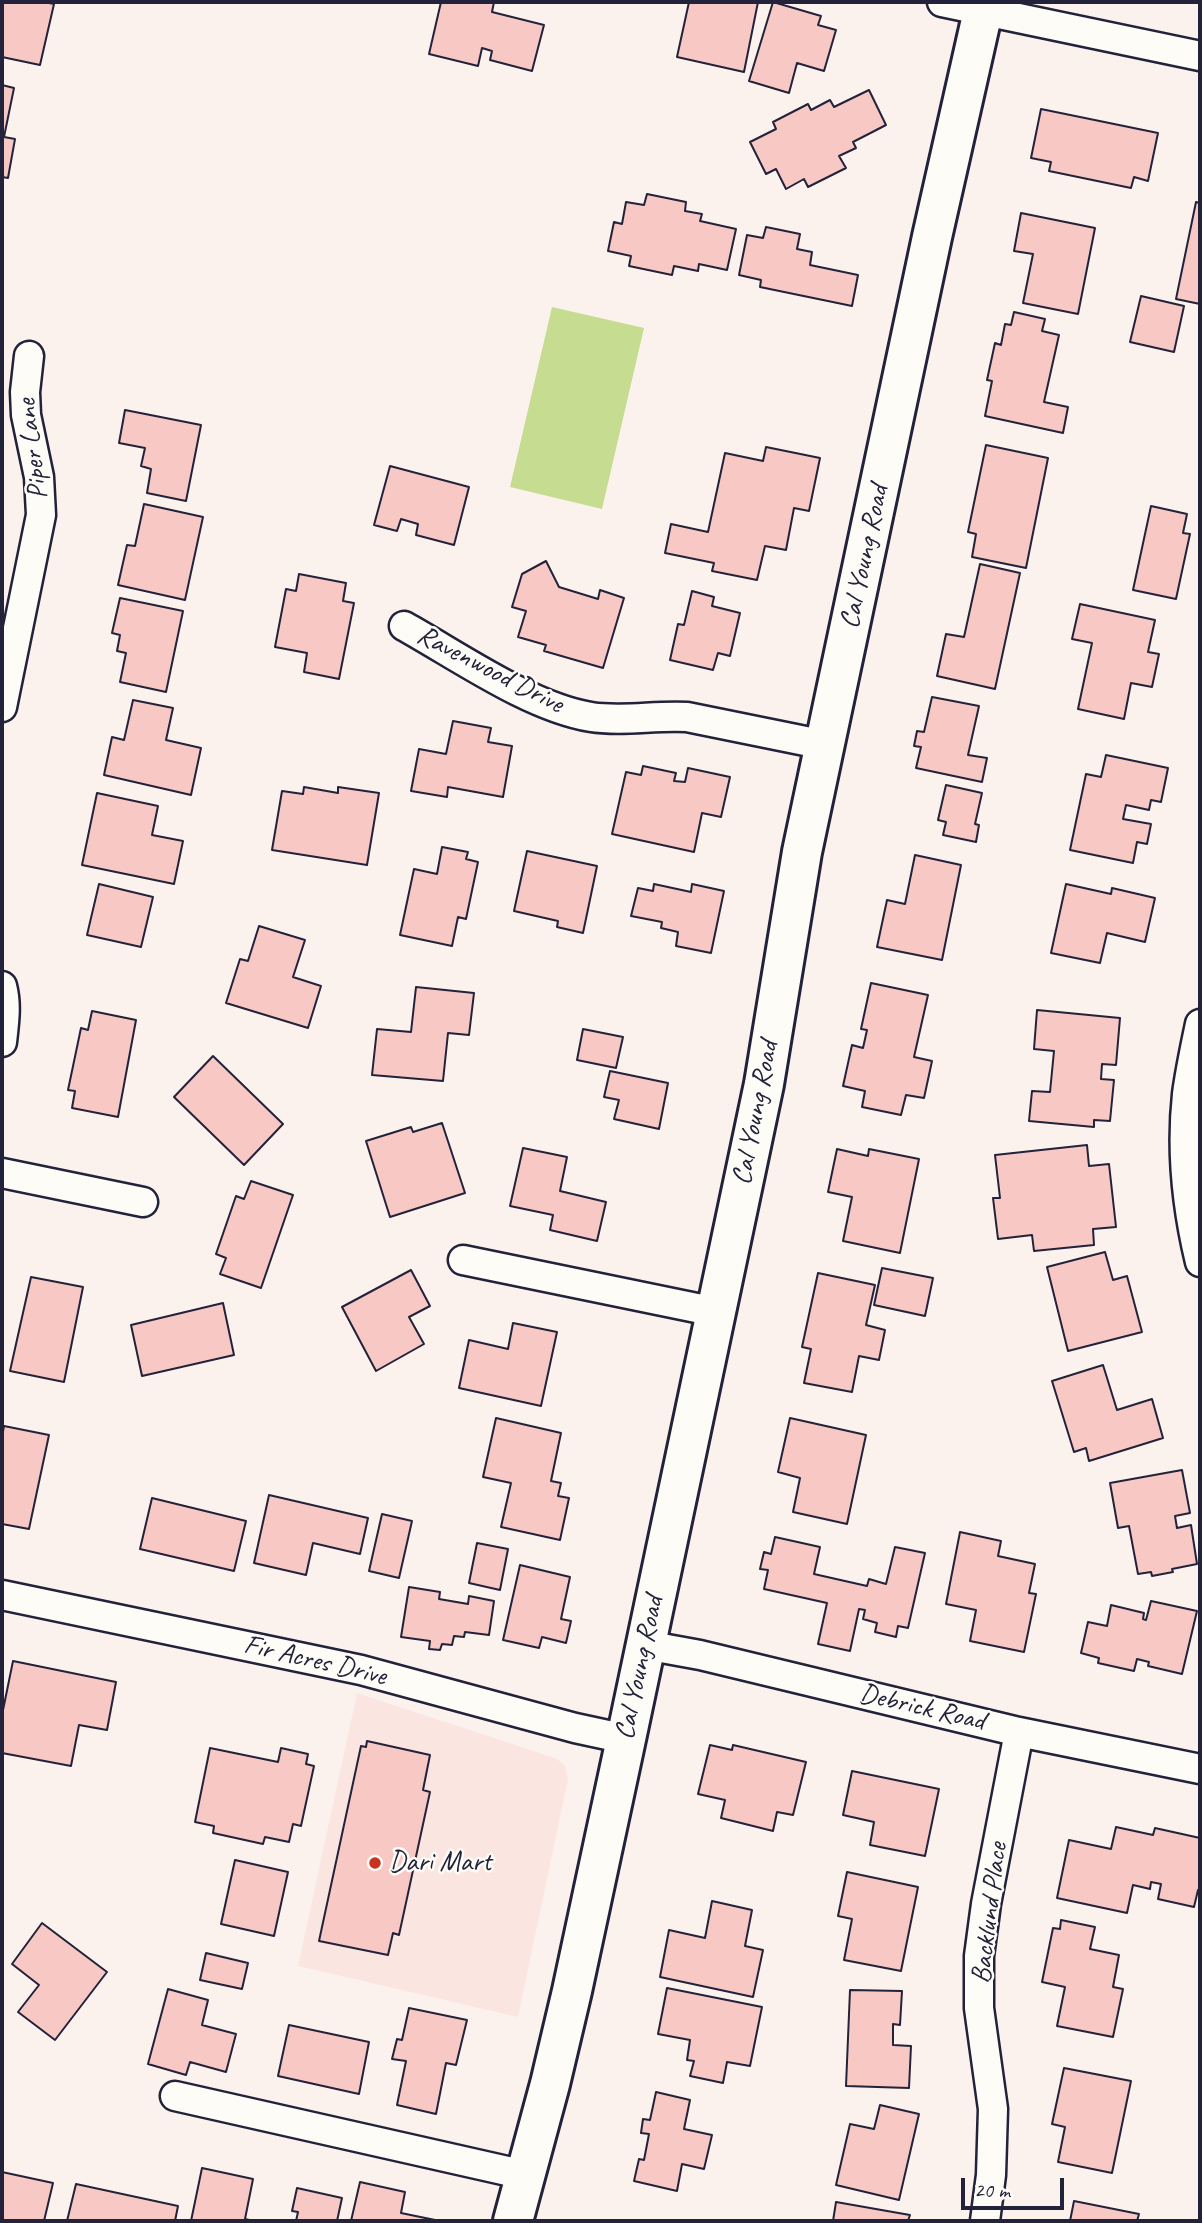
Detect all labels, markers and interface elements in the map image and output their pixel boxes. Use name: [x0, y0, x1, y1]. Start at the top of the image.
street label: Piper Lane: [10, 397, 56, 501]
street label: Cal Young Road: [833, 482, 897, 632]
street label: Ravenwood Drive: [411, 619, 569, 721]
street label: Cal Young Road: [726, 1038, 786, 1188]
street label: Cal Young Road: [608, 1593, 672, 1743]
street label: Fir Acres Drive: [241, 1628, 389, 1694]
street label: Debrick Road: [856, 1677, 988, 1739]
street label: Backlund Place: [965, 1841, 1015, 1985]
place label: Dari Mart: [389, 1846, 491, 1880]
marker: Dari Mart: [367, 1855, 383, 1871]
scale bar: [964, 2164, 1067, 2208]
text: 20 m: [974, 2177, 1010, 2203]

